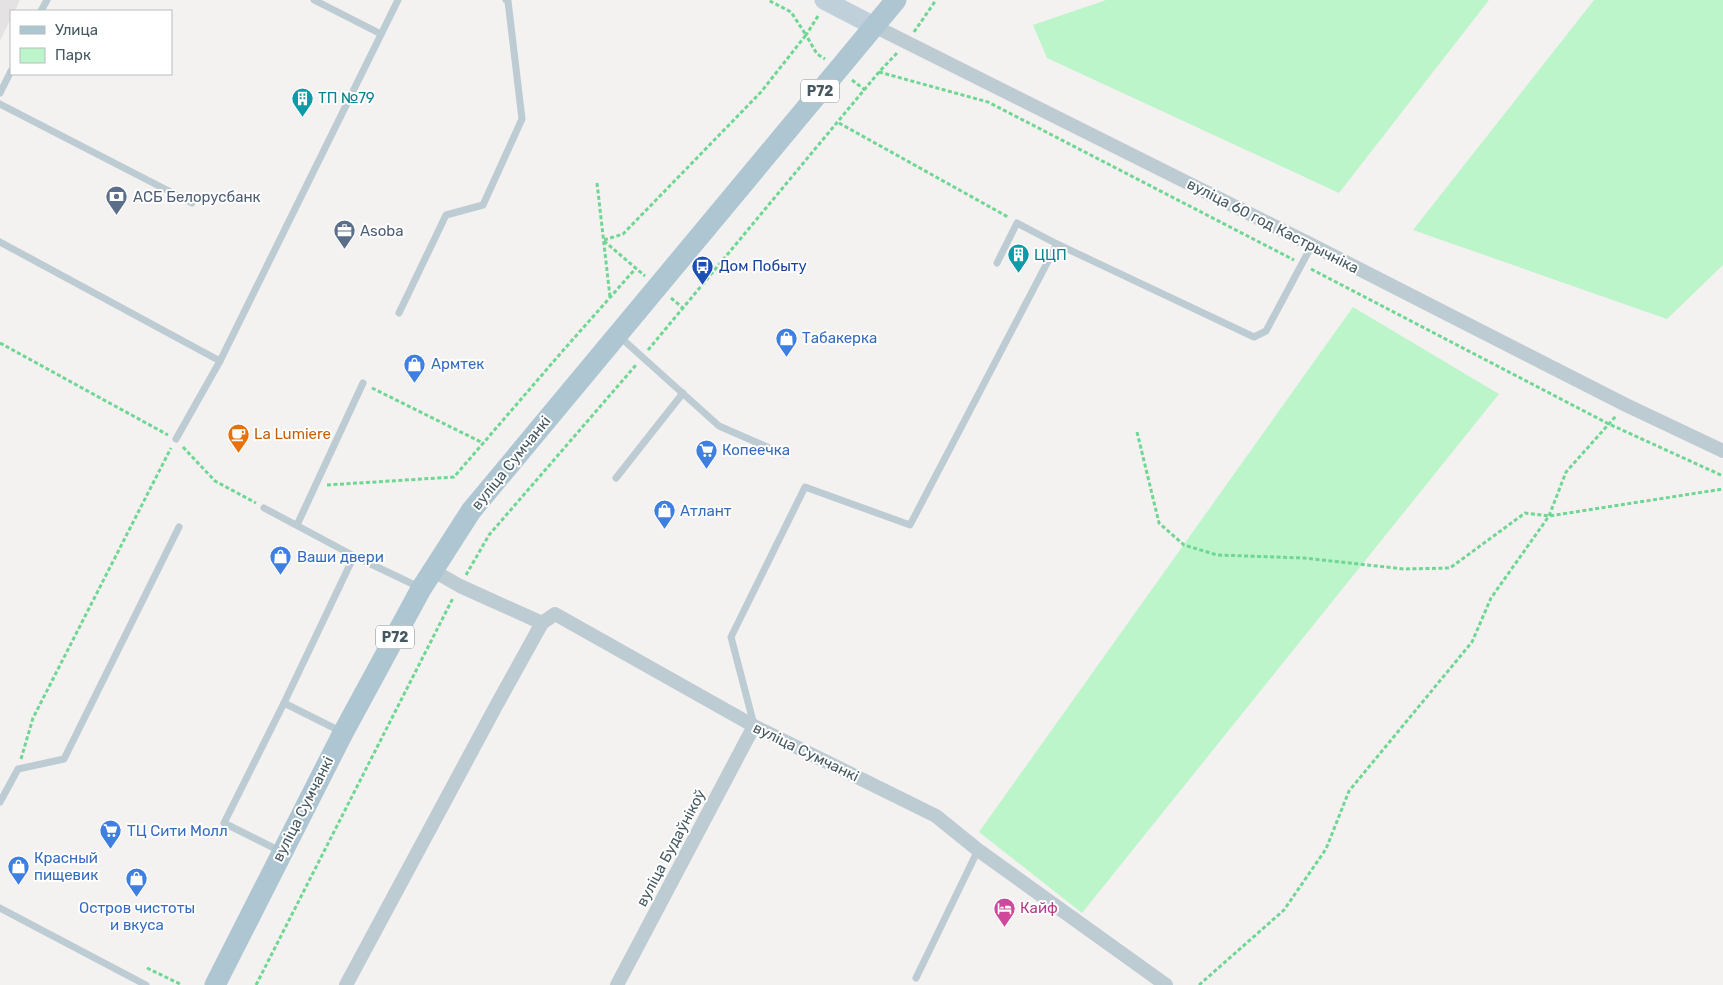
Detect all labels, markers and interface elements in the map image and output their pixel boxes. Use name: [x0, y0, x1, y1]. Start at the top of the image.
legend: [10, 10, 172, 75]
text: Улица: [55, 21, 98, 39]
text: Парк: [55, 46, 91, 64]
road number: Р72: [801, 80, 839, 102]
building icon: ТП №79: [290, 86, 314, 117]
place label: ТП №79: [318, 89, 375, 107]
street label: вуліца 60 год Кастрычніка: [1184, 175, 1362, 277]
bank icon: АСБ Белорусбанк: [105, 185, 129, 216]
place label: АСБ Белорусбанк: [133, 188, 261, 206]
office icon: Asoba: [332, 219, 356, 250]
place label: Asoba: [360, 222, 404, 240]
building icon: ЦЦП: [1006, 243, 1030, 274]
place label: ЦЦП: [1034, 246, 1067, 264]
bus stop icon: Дом Побыту: [691, 254, 715, 285]
place label: Дом Побыту: [719, 257, 807, 275]
shop icon: Табакерка: [774, 326, 798, 357]
place label: Табакерка: [802, 329, 877, 347]
shop icon: Армтек: [403, 352, 427, 383]
place label: Армтек: [431, 355, 484, 373]
street label: вуліца Сумчанкі: [468, 412, 554, 514]
cafe icon: La Lumiere: [226, 422, 250, 453]
place label: La Lumiere: [254, 425, 331, 443]
supermarket icon: Копеечка: [694, 438, 718, 469]
place label: Копеечка: [722, 441, 790, 459]
shop icon: Атлант: [652, 499, 676, 530]
place label: Атлант: [680, 502, 732, 520]
shop icon: Ваши двери: [269, 545, 293, 576]
place label: Ваши двери: [297, 548, 384, 566]
road number: Р72: [376, 626, 414, 649]
street label: вуліца Сумчанкі: [750, 719, 862, 785]
street label: вуліца Сумчанкі: [269, 753, 337, 865]
street label: вуліца Будаўнікоў: [633, 786, 709, 910]
supermarket icon: ТЦ Сити Молл: [99, 819, 123, 850]
place label: ТЦ Сити Молл: [127, 822, 228, 840]
place label: Красный пищевик: [34, 849, 98, 884]
shop icon: Красный пищевик: [6, 855, 30, 886]
shop icon: Остров чистоты и вкуса: [125, 867, 149, 898]
hotel icon: Кайф: [992, 896, 1016, 927]
place label: Остров чистоты и вкуса: [79, 899, 195, 934]
place label: Кайф: [1020, 899, 1058, 917]

